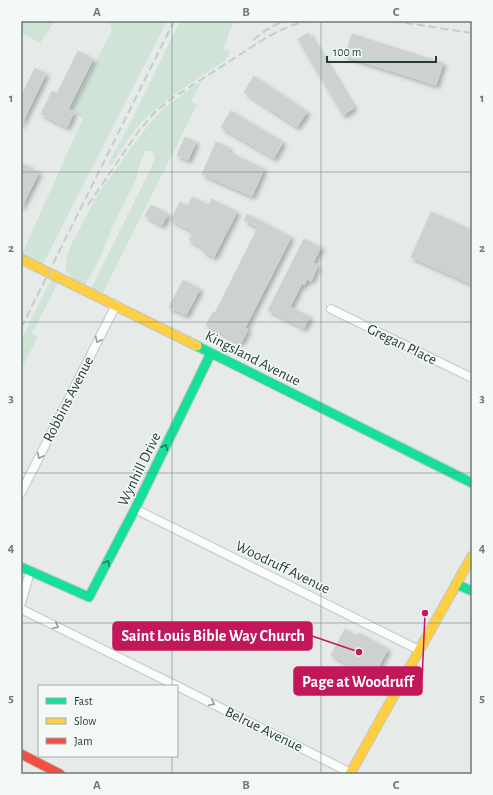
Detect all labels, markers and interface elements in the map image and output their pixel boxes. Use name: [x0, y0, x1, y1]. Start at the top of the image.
text: A: [93, 6, 101, 19]
text: B: [242, 6, 250, 19]
text: C: [393, 6, 400, 19]
scale bar: [327, 38, 436, 64]
text: 100 m: [333, 46, 361, 58]
text: 1: [9, 92, 13, 105]
text: 1: [480, 92, 484, 105]
text: 2: [8, 242, 14, 255]
text: 2: [479, 242, 485, 255]
street label: Gregan Place: [365, 321, 439, 368]
street label: Kingsland Avenue: [203, 328, 303, 389]
one-way arrow: [95, 336, 103, 343]
street label: Robbins Avenue: [40, 354, 96, 444]
text: 3: [8, 392, 14, 405]
text: 3: [479, 392, 485, 405]
street label: Wynhill Drive: [115, 430, 164, 508]
one-way arrow: [161, 444, 168, 451]
one-way arrow: [37, 452, 44, 460]
street label: Woodruff Avenue: [233, 538, 332, 597]
text: 4: [8, 542, 15, 555]
text: 4: [479, 542, 486, 555]
one-way arrow: [102, 560, 109, 567]
one-way arrow: [52, 621, 59, 629]
callout: Saint Louis Bible Way Church: [113, 622, 312, 650]
text: Saint Louis Bible Way Church: [121, 628, 305, 645]
callout: Page at Woodruff: [294, 667, 422, 695]
text: Page at Woodruff: [302, 674, 416, 690]
legend: [38, 685, 178, 757]
text: 5: [8, 692, 14, 705]
text: 5: [479, 692, 485, 705]
text: Fast: [74, 695, 93, 707]
one-way arrow: [208, 699, 215, 706]
street label: Belrue Avenue: [223, 704, 305, 755]
text: Slow: [74, 715, 96, 727]
text: Jam: [74, 735, 93, 747]
text: A: [93, 779, 101, 792]
text: B: [242, 779, 250, 792]
text: C: [393, 779, 400, 792]

